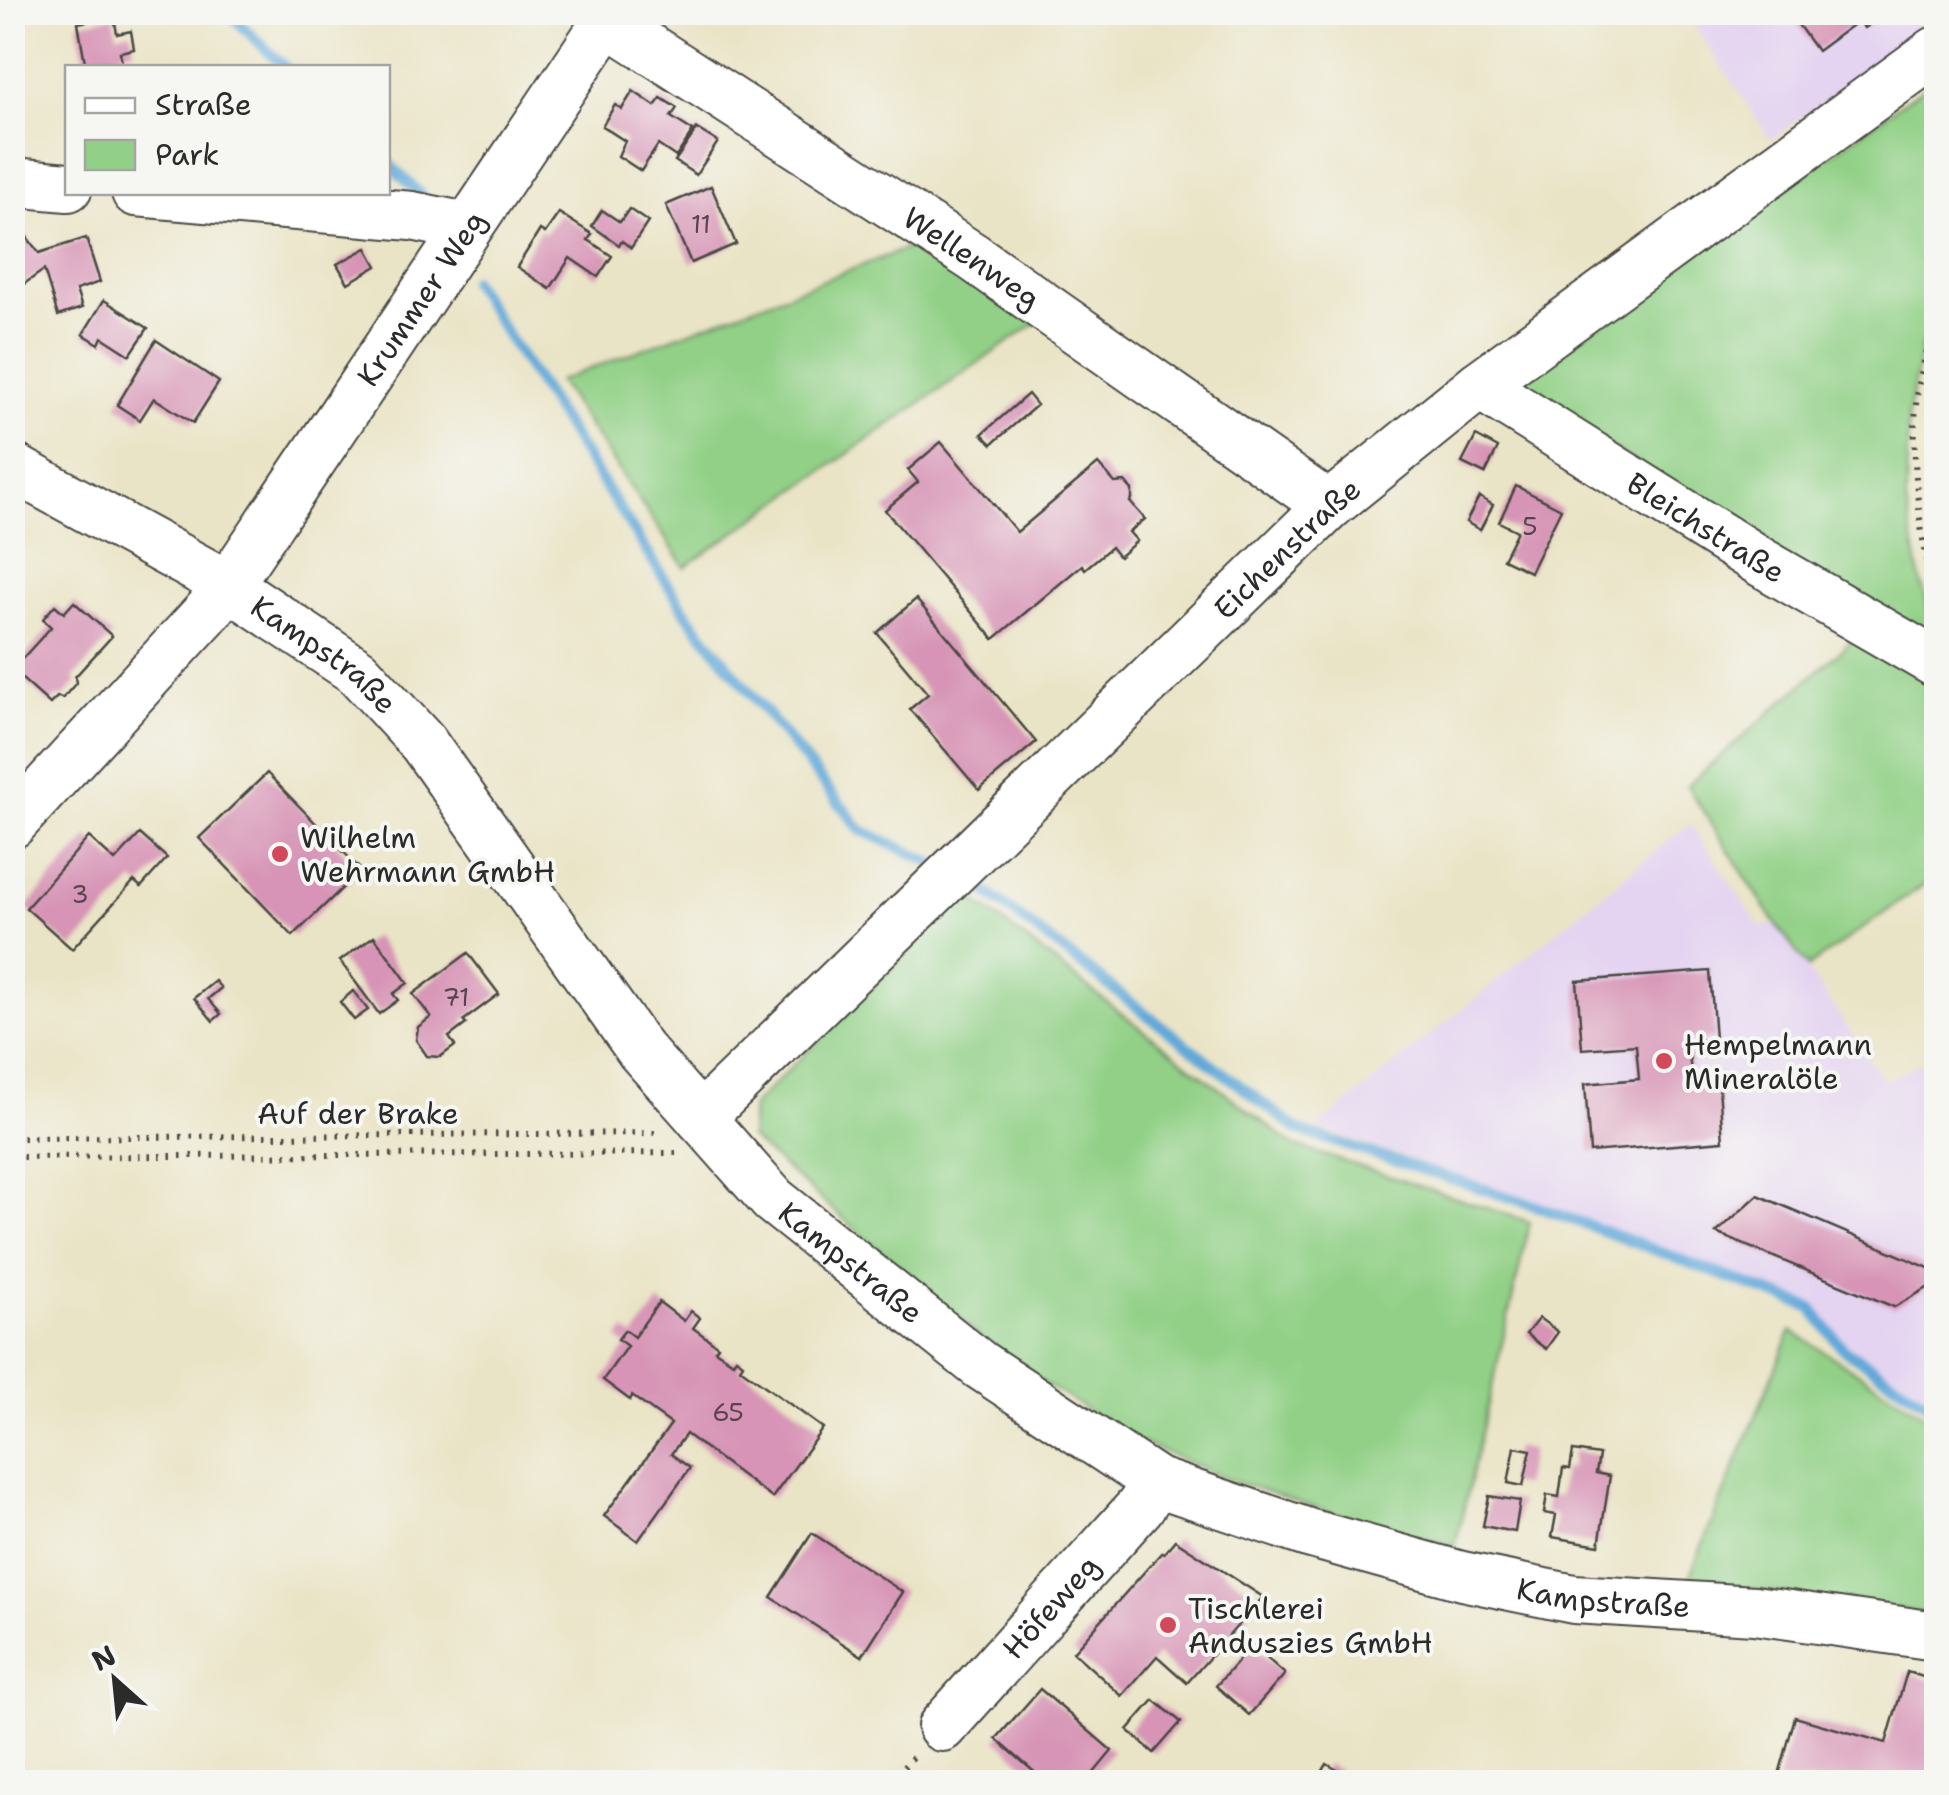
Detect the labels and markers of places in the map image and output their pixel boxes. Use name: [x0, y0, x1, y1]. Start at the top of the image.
place label: Wilhelm Wehrmann GmbH: [300, 817, 555, 892]
marker: Wilhelm Wehrmann GmbH: [269, 843, 291, 865]
place label: Hempelmann Mineralöle: [1684, 1024, 1872, 1099]
marker: Hempelmann Mineralöle: [1653, 1050, 1675, 1072]
place label: Tischlerei Anduszies GmbH: [1188, 1588, 1433, 1663]
marker: Tischlerei Anduszies GmbH: [1157, 1614, 1179, 1636]

